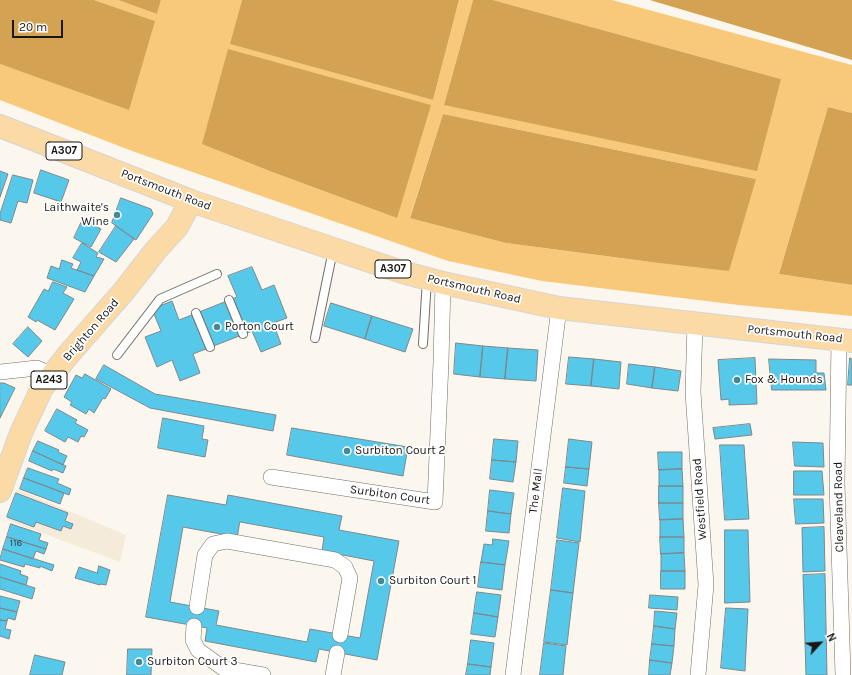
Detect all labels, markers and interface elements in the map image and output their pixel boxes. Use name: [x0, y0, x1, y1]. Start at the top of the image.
scale bar: [14, 12, 65, 38]
text: 20 m: [19, 20, 47, 34]
road number: A307: [46, 142, 82, 160]
street label: Portsmouth Road: [119, 166, 213, 214]
place label: Laithwaite's Wine: [44, 201, 109, 229]
marker: Laithwaite's Wine: [112, 210, 122, 220]
road number: A307: [375, 260, 411, 278]
street label: Portsmouth Road: [426, 271, 522, 307]
street label: Brighton Road: [60, 296, 122, 364]
place label: Porton Court: [225, 320, 294, 334]
marker: Porton Court: [212, 322, 222, 332]
street label: Portsmouth Road: [747, 322, 843, 346]
road number: A243: [31, 371, 67, 389]
place label: Fox & Hounds: [745, 373, 823, 387]
marker: Fox & Hounds: [732, 375, 742, 385]
place label: Surbiton Court 2: [355, 444, 446, 458]
marker: Surbiton Court 2: [342, 446, 352, 456]
street label: Westfield Road: [690, 458, 710, 540]
street label: Cleaveland Road: [831, 462, 847, 552]
street label: The Mall: [526, 467, 546, 515]
street label: Surbiton Court: [349, 482, 431, 508]
house number: 116: [10, 537, 22, 549]
place label: Surbiton Court 1: [389, 574, 477, 588]
marker: Surbiton Court 1: [376, 576, 386, 586]
north arrow: [800, 623, 840, 663]
text: N: [824, 631, 839, 644]
place label: Surbiton Court 3: [147, 655, 238, 669]
marker: Surbiton Court 3: [134, 657, 144, 667]

